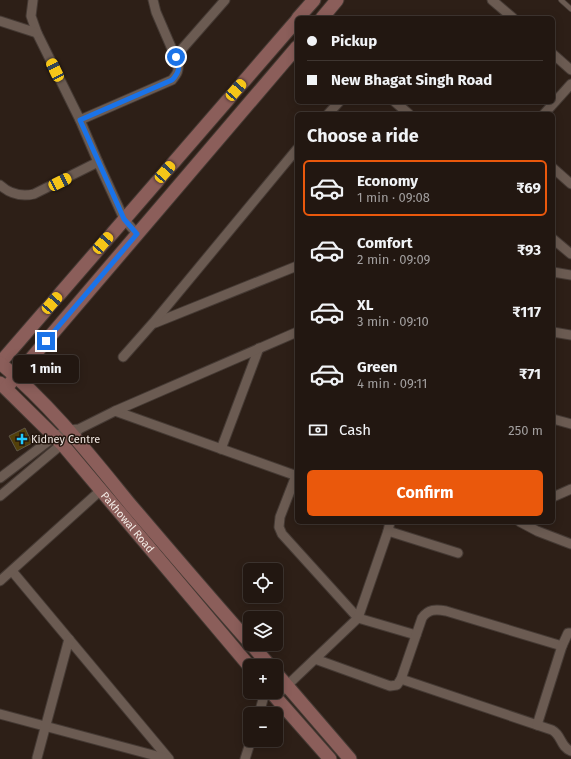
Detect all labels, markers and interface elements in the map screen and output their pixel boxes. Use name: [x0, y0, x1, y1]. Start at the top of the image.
text: Pickup: [331, 32, 377, 50]
route start: [167, 48, 185, 66]
car: [44, 57, 66, 83]
text: New Bhagat Singh Road: [331, 71, 492, 89]
car: [224, 77, 248, 103]
text: Choose a ride: [307, 125, 419, 147]
car: [153, 159, 177, 185]
icon: car: [309, 170, 345, 206]
car: [47, 171, 73, 193]
text: Economy: [357, 172, 418, 190]
text: ₹69: [516, 179, 541, 197]
text: 1 min · 09:08: [357, 190, 430, 205]
car: [91, 230, 115, 256]
icon: car: [309, 232, 345, 268]
text: Comfort: [357, 234, 413, 252]
text: ₹93: [517, 241, 541, 259]
text: 2 min · 09:09: [357, 252, 430, 267]
car: [40, 290, 64, 316]
icon: car: [309, 294, 345, 330]
text: XL: [357, 296, 373, 314]
text: ₹117: [512, 303, 541, 321]
text: 3 min · 09:10: [357, 314, 429, 329]
route end: [37, 332, 55, 350]
callout: 1 min: [13, 355, 79, 383]
icon: car: [309, 356, 345, 392]
text: Green: [357, 358, 397, 376]
text: 1 min: [30, 361, 62, 376]
text: ₹71: [519, 365, 541, 383]
text: 4 min · 09:11: [357, 376, 427, 391]
icon: cash: [307, 419, 329, 441]
text: Cash: [339, 421, 371, 439]
text: 250 m: [508, 423, 543, 438]
marker: Kidney Centre: [16, 433, 28, 445]
place label: Kidney Centre: [31, 433, 100, 446]
button: Confirm: [307, 470, 543, 516]
street label: Pakhowal Road: [98, 489, 157, 555]
map controls: [243, 563, 283, 747]
button: locate: [243, 563, 283, 603]
button: layers: [243, 611, 283, 651]
button: +: [243, 659, 283, 699]
button: −: [243, 707, 283, 747]

